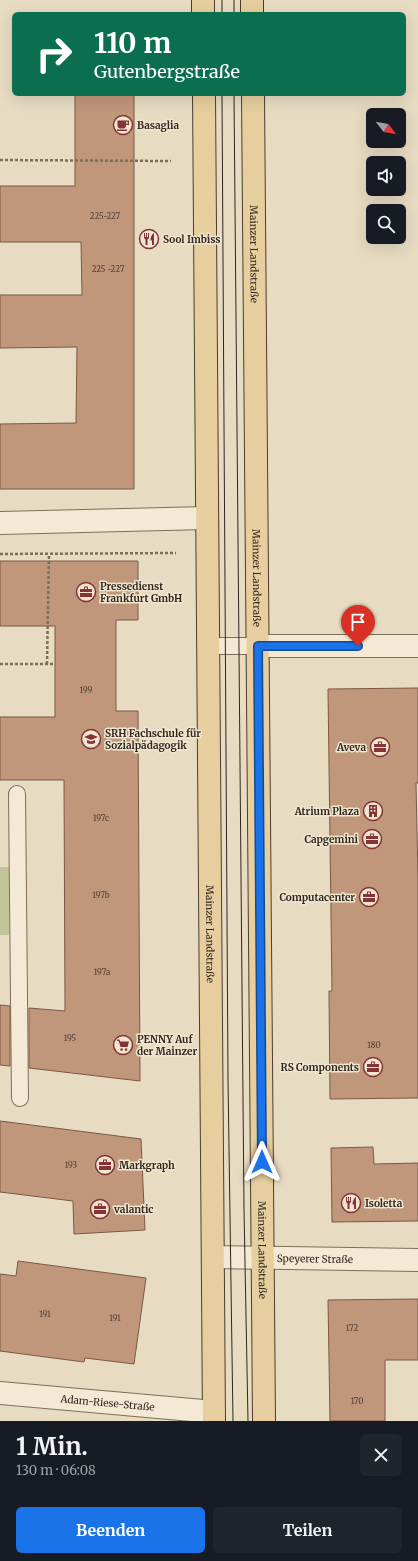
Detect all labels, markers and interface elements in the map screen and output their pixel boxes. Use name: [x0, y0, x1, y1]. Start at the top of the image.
text: 110 m: [94, 25, 171, 61]
icon: right: [28, 28, 80, 80]
text: Gutenbergstraße: [94, 60, 240, 83]
north arrow: [366, 108, 406, 148]
map controls: [366, 108, 406, 244]
cafe icon: Basaglia: [112, 114, 134, 136]
place label: Basaglia: [137, 119, 179, 132]
button: sound: [366, 156, 406, 196]
button: search: [366, 204, 406, 244]
street label: Mainzer Landstraße: [247, 205, 261, 303]
house number: 225-227: [90, 211, 121, 221]
restaurant icon: Sool Imbiss: [138, 228, 160, 250]
place label: Sool Imbiss: [163, 233, 221, 246]
house number: 225 -227: [92, 264, 125, 274]
street label: Mainzer Landstraße: [250, 529, 264, 627]
place label: Pressedienst Frankfurt GmbH: [100, 580, 182, 605]
office icon: Pressedienst Frankfurt GmbH: [75, 581, 97, 603]
pin: [341, 605, 375, 646]
icon: arrive: [347, 611, 369, 633]
house number: 199: [80, 685, 93, 695]
place label: SRH Fachschule für Sozialpädagogik: [105, 727, 201, 752]
school or university icon: SRH Fachschule für Sozialpädagogik: [80, 728, 102, 750]
office icon: Aveva: [369, 736, 391, 758]
place label: Aveva: [336, 741, 366, 754]
building icon: Atrium Plaza: [362, 800, 384, 822]
place label: Atrium Plaza: [294, 805, 359, 818]
house number: 197c: [93, 813, 109, 823]
office icon: Capgemini: [361, 828, 383, 850]
place label: Capgemini: [304, 833, 359, 846]
street label: Mainzer Landstraße: [203, 885, 217, 983]
office icon: Computacenter: [358, 886, 380, 908]
house number: 197b: [92, 890, 110, 900]
place label: Computacenter: [279, 891, 355, 904]
house number: 197a: [94, 967, 111, 977]
house number: 195: [64, 1033, 77, 1043]
place label: PENNY Auf der Mainzer: [137, 1033, 197, 1058]
supermarket icon: PENNY Auf der Mainzer: [112, 1034, 134, 1056]
house number: 180: [367, 1040, 381, 1050]
office icon: RS Components: [362, 1056, 384, 1078]
place label: RS Components: [281, 1061, 359, 1074]
position arrow: [241, 1141, 283, 1183]
office icon: Markgraph: [94, 1154, 116, 1176]
place label: Markgraph: [119, 1159, 175, 1172]
house number: 193: [65, 1160, 78, 1170]
restaurant icon: Isoletta: [340, 1192, 362, 1214]
place label: Isoletta: [365, 1197, 403, 1210]
office icon: valantic: [89, 1198, 111, 1220]
street label: Mainzer Landstraße: [256, 1201, 269, 1299]
place label: valantic: [113, 1203, 153, 1216]
street label: Speyerer Straße: [277, 1251, 353, 1266]
house number: 191: [39, 1309, 51, 1319]
house number: 191: [109, 1313, 121, 1323]
house number: 172: [346, 1323, 358, 1333]
street label: Adam-Riese-Straße: [59, 1392, 155, 1413]
house number: 170: [351, 1396, 363, 1406]
text: 1 Min.: [16, 1431, 88, 1462]
button: close: [360, 1434, 402, 1476]
text: 130 m · 06:08: [16, 1462, 96, 1479]
button: Beenden: [16, 1507, 205, 1553]
button: Teilen: [213, 1507, 402, 1553]

